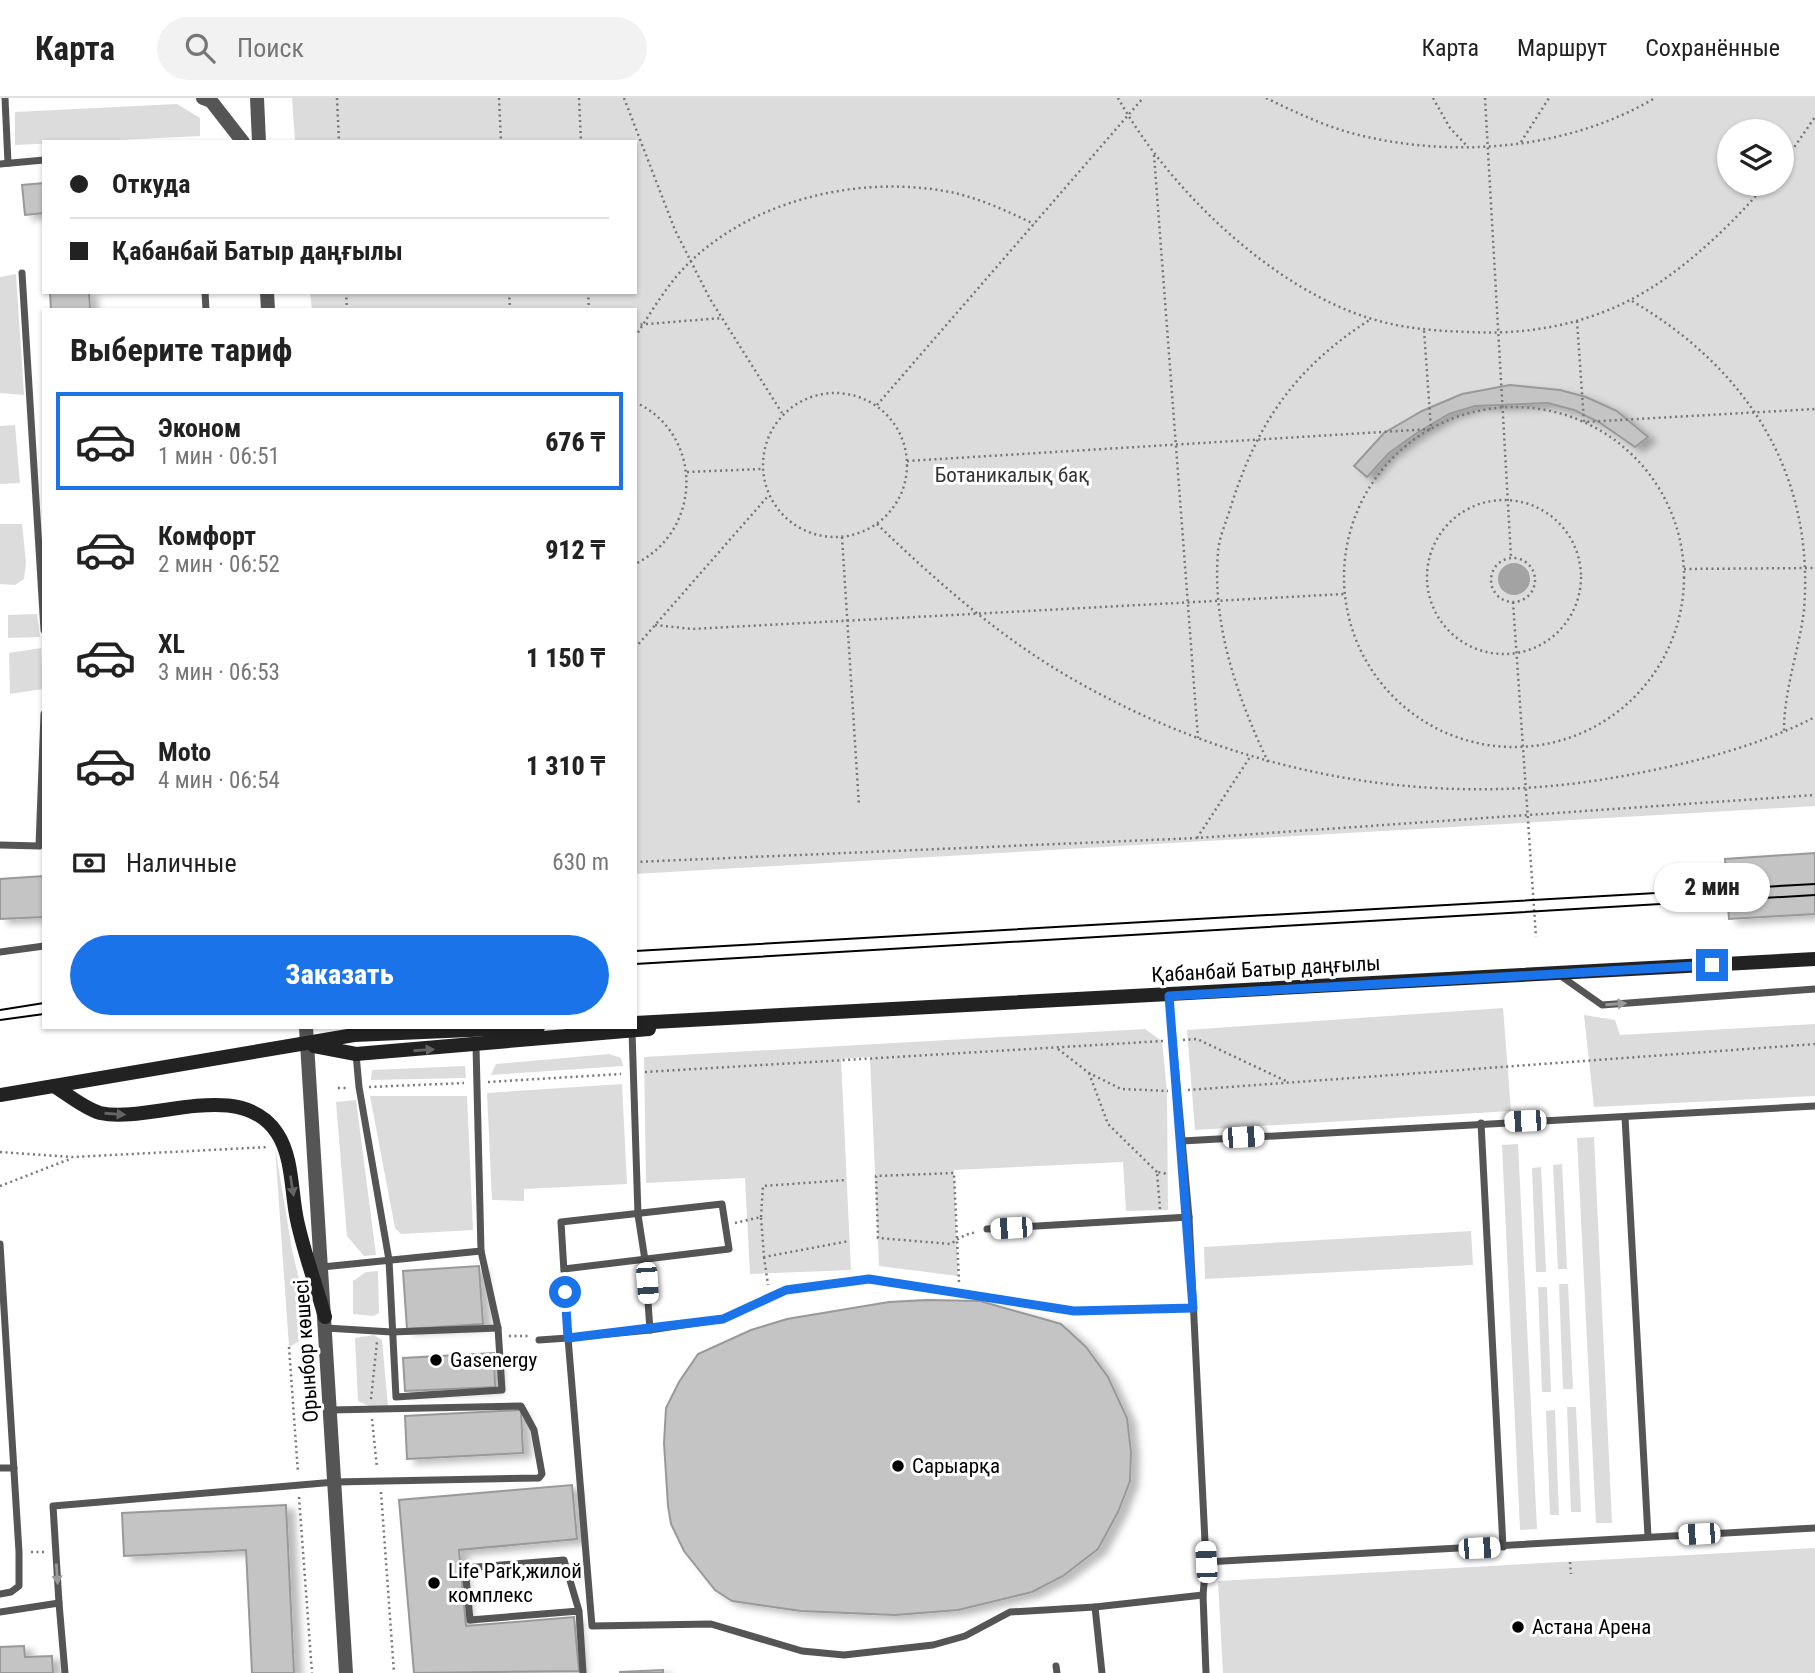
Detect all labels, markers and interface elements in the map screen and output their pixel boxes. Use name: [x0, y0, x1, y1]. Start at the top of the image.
search box: [157, 17, 647, 80]
text: Карта: [35, 29, 115, 68]
icon: search: [181, 29, 219, 67]
text: Поиск: [237, 33, 304, 63]
text: Карта: [1422, 34, 1479, 62]
text: Маршрут: [1517, 34, 1607, 62]
text: Сохранённые: [1645, 34, 1780, 62]
map controls: [1717, 119, 1794, 196]
button: layers: [1717, 119, 1794, 196]
text: Откуда: [112, 169, 190, 199]
text: Қабанбай Батыр даңғылы: [112, 236, 403, 266]
text: Выберите тариф: [70, 331, 292, 369]
icon: car: [74, 410, 137, 473]
text: Эконом: [158, 413, 241, 443]
text: 676 ₸: [545, 427, 605, 457]
text: 1 мин · 06:51: [158, 443, 280, 470]
park label: Ботаникалық бақ: [935, 463, 1089, 487]
icon: car: [74, 518, 137, 581]
text: Комфорт: [158, 521, 256, 551]
text: 912 ₸: [545, 535, 605, 565]
text: 2 мин · 06:52: [158, 551, 280, 578]
icon: car: [74, 626, 137, 689]
text: XL: [158, 629, 185, 659]
text: 1 150 ₸: [526, 643, 605, 673]
text: 3 мин · 06:53: [158, 659, 280, 686]
icon: car: [74, 734, 137, 797]
text: Moto: [158, 737, 211, 767]
text: 1 310 ₸: [526, 751, 605, 781]
text: 4 мин · 06:54: [158, 767, 280, 794]
icon: cash: [70, 844, 108, 882]
text: Наличные: [126, 848, 237, 878]
text: 630 m: [552, 849, 609, 876]
callout: 2 мин: [1654, 864, 1770, 912]
text: 2 мин: [1684, 874, 1740, 901]
button: Заказать: [70, 935, 609, 1015]
route end: [1696, 949, 1728, 981]
street label: Қабанбай Батыр даңғылы: [1151, 951, 1381, 987]
one-way arrow: [1605, 998, 1627, 1009]
one-way arrow: [413, 1044, 435, 1055]
one-way arrow: [104, 1109, 126, 1120]
car: [1504, 1110, 1547, 1132]
car: [1222, 1125, 1265, 1149]
one-way arrow: [287, 1175, 298, 1197]
car: [990, 1216, 1033, 1240]
car: [636, 1261, 659, 1305]
route start: [549, 1276, 581, 1308]
street label: Орынбор көшесі: [289, 1279, 323, 1423]
place label: Gasenergy: [450, 1348, 537, 1372]
marker: Gasenergy: [428, 1352, 444, 1368]
place label: Сарыарқа: [912, 1454, 1000, 1478]
marker: Сарыарқа: [890, 1458, 906, 1474]
car: [1678, 1522, 1721, 1546]
car: [1458, 1536, 1501, 1560]
car: [1195, 1540, 1218, 1584]
place label: Life Park,жилой комплекс: [448, 1559, 582, 1607]
one-way arrow: [52, 1564, 63, 1586]
marker: Life Park,жилой комплекс: [426, 1575, 442, 1591]
place label: Астана Арена: [1532, 1615, 1651, 1639]
marker: Астана Арена: [1510, 1619, 1526, 1635]

